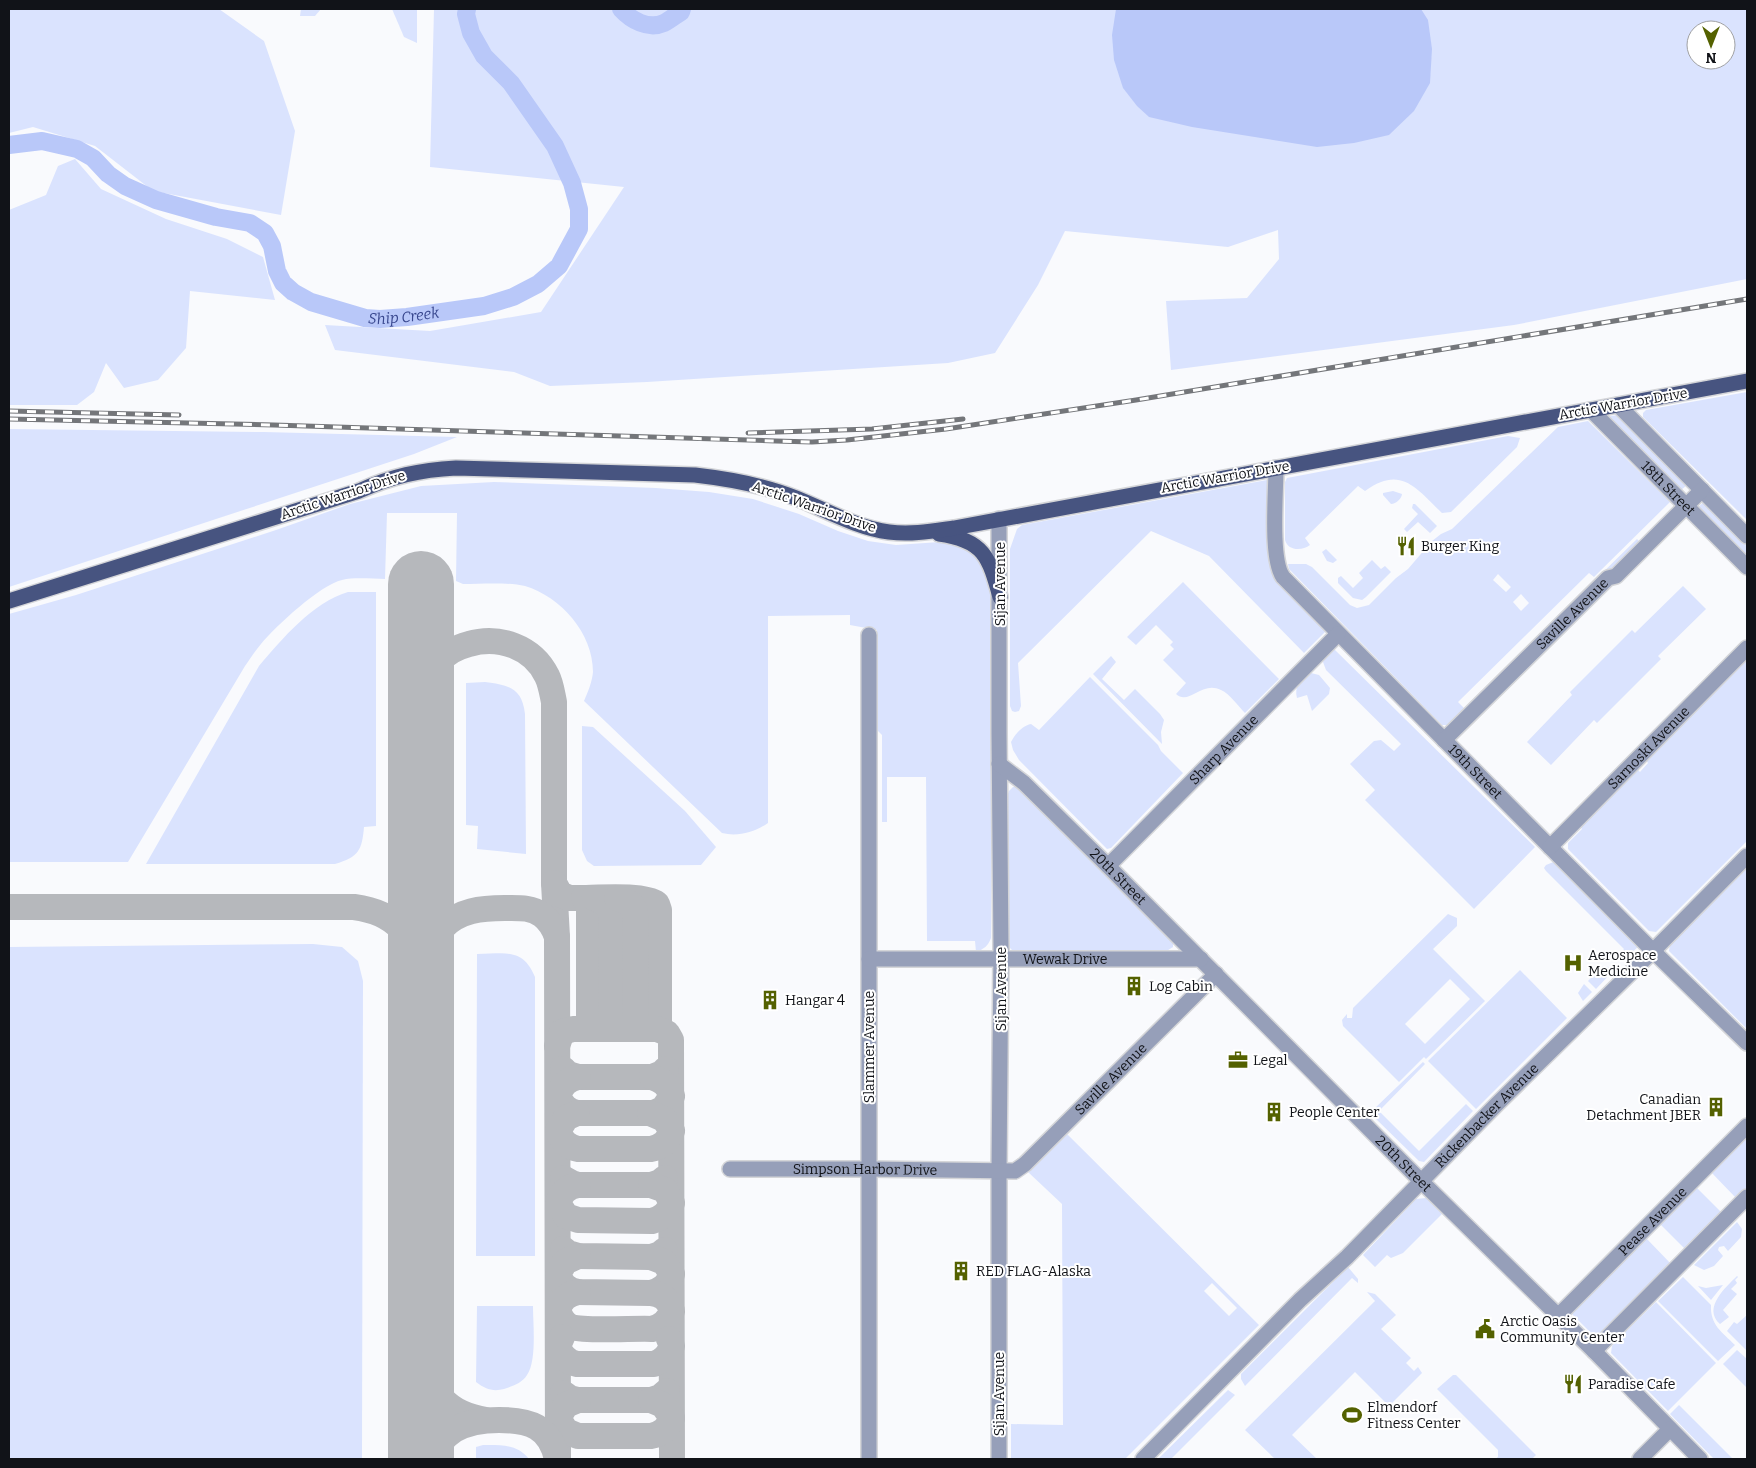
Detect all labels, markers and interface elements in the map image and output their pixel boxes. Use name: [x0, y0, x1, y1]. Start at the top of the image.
north arrow: [1686, 20, 1736, 70]
text: N: [1705, 49, 1716, 66]
water label: Ship Creek: [367, 303, 441, 328]
street label: Arctic Warrior Drive: [1557, 384, 1689, 424]
street label: Arctic Warrior Drive: [1159, 457, 1291, 497]
street label: 18th Street: [1638, 457, 1699, 519]
street label: Arctic Warrior Drive: [278, 467, 408, 523]
street label: Arctic Warrior Drive: [750, 478, 878, 536]
restaurant icon: Burger King: [1395, 535, 1417, 557]
place label: Burger King: [1421, 538, 1499, 555]
street label: Sijan Avenue: [992, 542, 1009, 626]
street label: Saville Avenue: [1532, 574, 1612, 653]
street label: Sarnoski Avenue: [1604, 703, 1693, 792]
street label: Sharp Avenue: [1185, 711, 1262, 788]
street label: 19th Street: [1445, 741, 1506, 802]
street label: 20th Street: [1087, 845, 1150, 908]
street label: Sijan Avenue: [993, 947, 1010, 1031]
place label: Aerospace Medicine: [1588, 947, 1657, 980]
street label: Wewak Drive: [1023, 951, 1107, 968]
hospital icon: Aerospace Medicine: [1562, 952, 1584, 974]
building icon: Log Cabin: [1123, 975, 1145, 997]
place label: Log Cabin: [1149, 978, 1213, 995]
building icon: Hangar 4: [759, 989, 781, 1011]
street label: Slammer Avenue: [861, 991, 878, 1103]
place label: Hangar 4: [785, 992, 845, 1009]
street label: Saville Avenue: [1071, 1039, 1150, 1118]
office icon: Legal: [1227, 1049, 1249, 1071]
place label: Legal: [1253, 1052, 1288, 1069]
street label: Rickenbacker Avenue: [1431, 1060, 1542, 1171]
place label: Canadian Detachment JBER: [1586, 1091, 1701, 1124]
building icon: Canadian Detachment JBER: [1705, 1096, 1727, 1118]
building icon: People Center: [1263, 1101, 1285, 1123]
place label: People Center: [1289, 1104, 1380, 1121]
street label: 20th Street: [1372, 1132, 1435, 1195]
street label: Simpson Harbor Drive: [793, 1161, 937, 1178]
street label: Pease Avenue: [1615, 1183, 1690, 1259]
building icon: RED FLAG-Alaska: [950, 1260, 972, 1282]
place label: RED FLAG-Alaska: [976, 1263, 1091, 1280]
place label: Arctic Oasis Community Center: [1500, 1313, 1624, 1346]
public building icon: Arctic Oasis Community Center: [1474, 1318, 1496, 1340]
street label: Sijan Avenue: [991, 1352, 1008, 1436]
restaurant icon: Paradise Cafe: [1562, 1373, 1584, 1395]
place label: Paradise Cafe: [1588, 1376, 1675, 1393]
place label: Elmendorf Fitness Center: [1367, 1399, 1460, 1432]
sports icon: Elmendorf Fitness Center: [1341, 1404, 1363, 1426]

